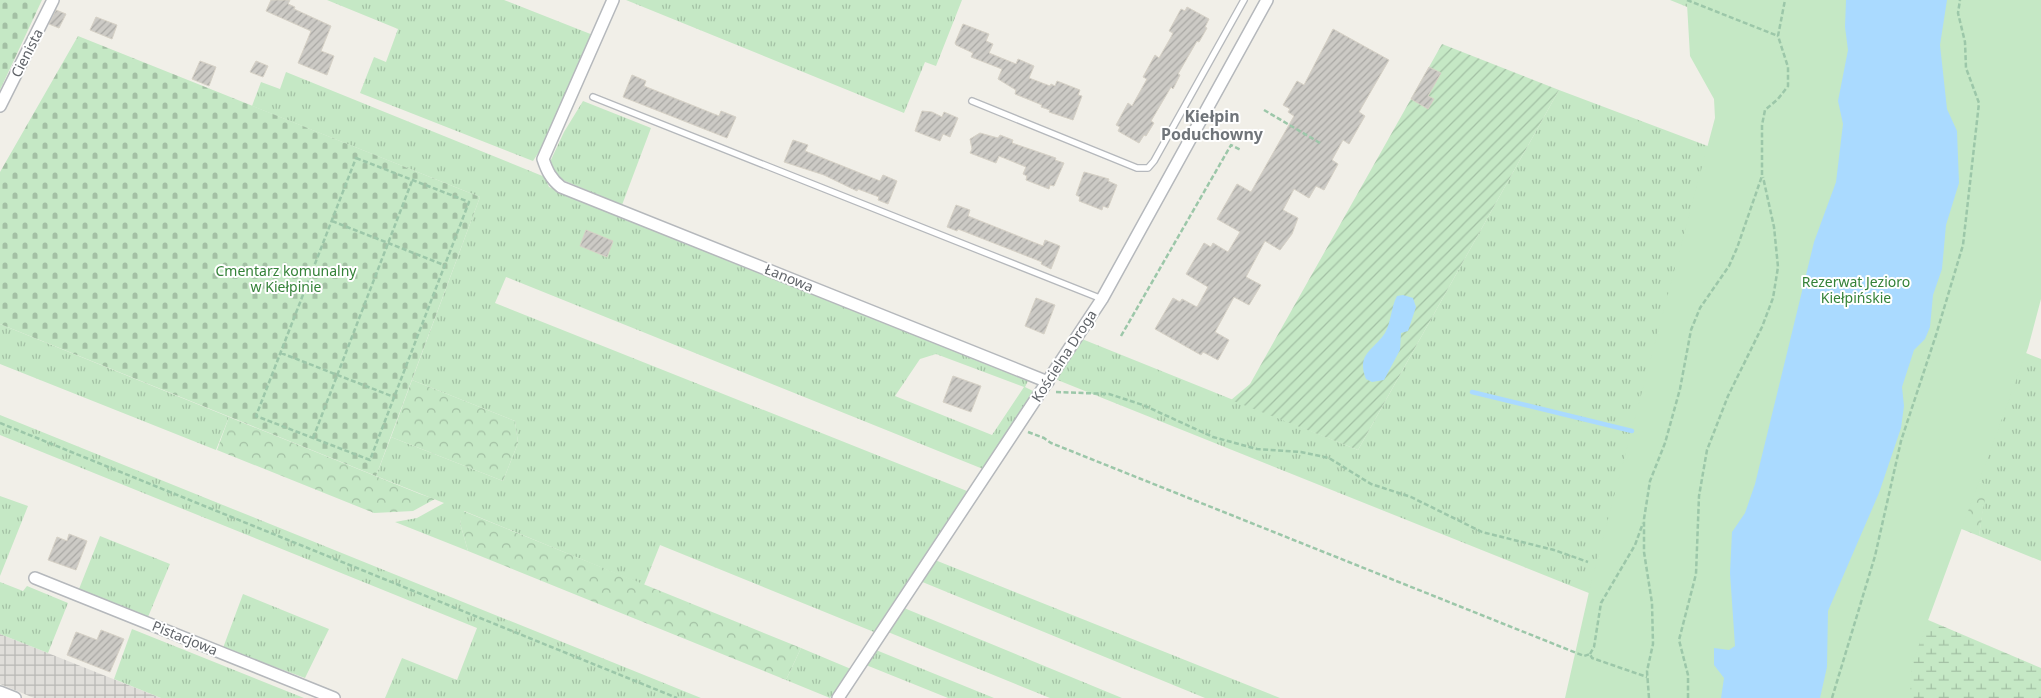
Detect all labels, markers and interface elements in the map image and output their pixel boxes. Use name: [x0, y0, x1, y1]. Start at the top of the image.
street label: Cienista: [6, 25, 47, 80]
district label: Kiełpin Poduchowny: [1161, 105, 1264, 145]
street label: Łanowa: [762, 259, 816, 296]
park label: Cmentarz komunalny w Kiełpinie: [216, 261, 357, 296]
park label: Rezerwat Jezioro Kiełpińskie: [1802, 272, 1910, 307]
street label: Kościelna Droga: [1027, 306, 1101, 406]
street label: Pistacjowa: [150, 616, 221, 659]

